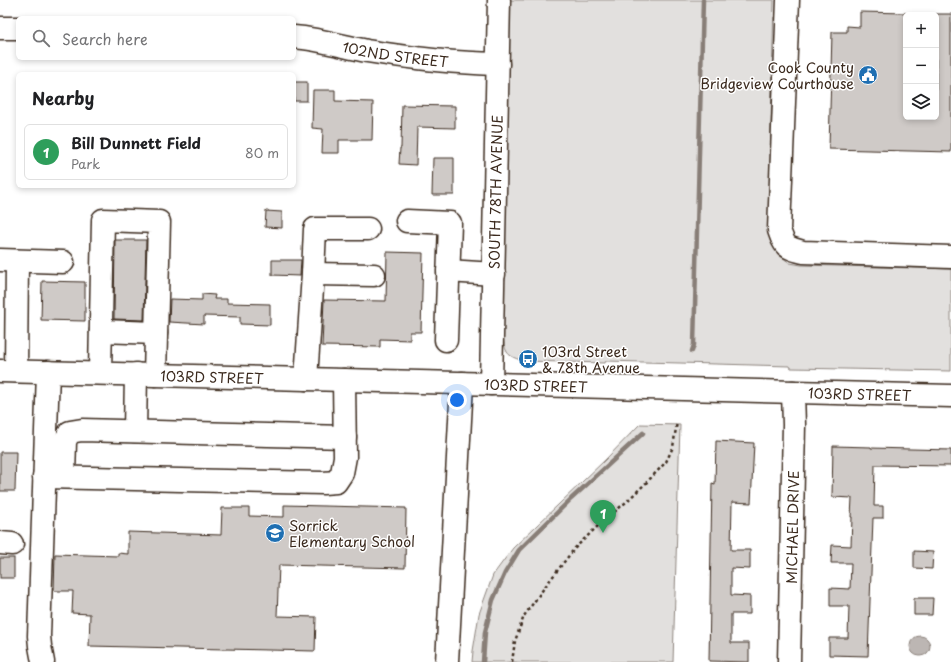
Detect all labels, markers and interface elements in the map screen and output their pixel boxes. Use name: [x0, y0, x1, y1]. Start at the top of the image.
map controls: [903, 12, 939, 120]
button: +: [903, 12, 939, 48]
search box: [16, 16, 296, 60]
icon: search: [30, 27, 52, 49]
text: Search here: [62, 27, 148, 50]
street label: 102ND STREET: [340, 35, 450, 72]
button: −: [903, 48, 939, 84]
place label: Cook County Bridgeview Courthouse: [700, 57, 854, 94]
public building icon: Cook County Bridgeview Courthouse: [857, 64, 879, 86]
button: layers: [903, 84, 939, 120]
text: Nearby: [32, 85, 94, 111]
street label: SOUTH 78TH AVENUE: [483, 114, 507, 269]
text: Bill Dunnett Field: [71, 131, 201, 154]
text: 1: [43, 143, 49, 162]
text: 80 m: [245, 143, 279, 162]
text: Park: [71, 154, 100, 173]
place label: 103rd Street & 78th Avenue: [542, 341, 640, 378]
bus stop icon: 103rd Street & 78th Avenue: [517, 348, 539, 370]
street label: 103RD STREET: [160, 365, 264, 388]
street label: 103RD STREET: [484, 373, 588, 397]
street label: 103RD STREET: [808, 382, 912, 405]
your location: [447, 390, 467, 410]
street label: MICHAEL DRIVE: [780, 470, 804, 584]
pin: 1: [590, 500, 616, 533]
place label: Sorrick Elementary School: [289, 515, 415, 552]
school or university icon: Sorrick Elementary School: [264, 522, 286, 544]

